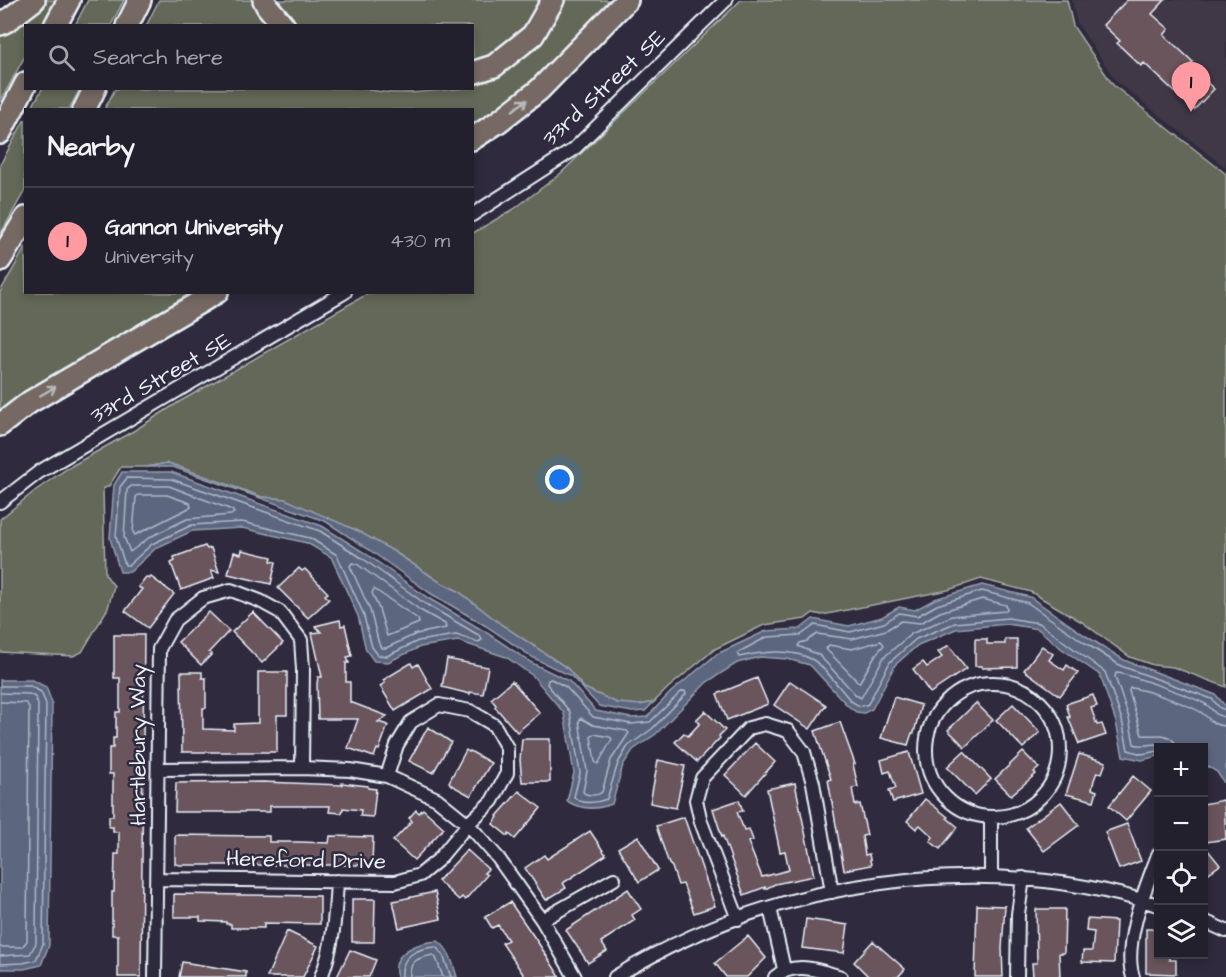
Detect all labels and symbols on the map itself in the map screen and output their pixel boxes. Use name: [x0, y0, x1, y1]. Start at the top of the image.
street label: 33rd Street SE: [536, 23, 673, 153]
pin: 1: [1172, 63, 1210, 112]
one-way arrow: [512, 98, 528, 111]
street label: 33rd Street SE: [84, 325, 237, 431]
one-way arrow: [39, 385, 56, 397]
your location: [545, 465, 574, 494]
street label: Hartlebury Way: [123, 664, 155, 826]
street label: Hereford Drive: [226, 844, 386, 877]

